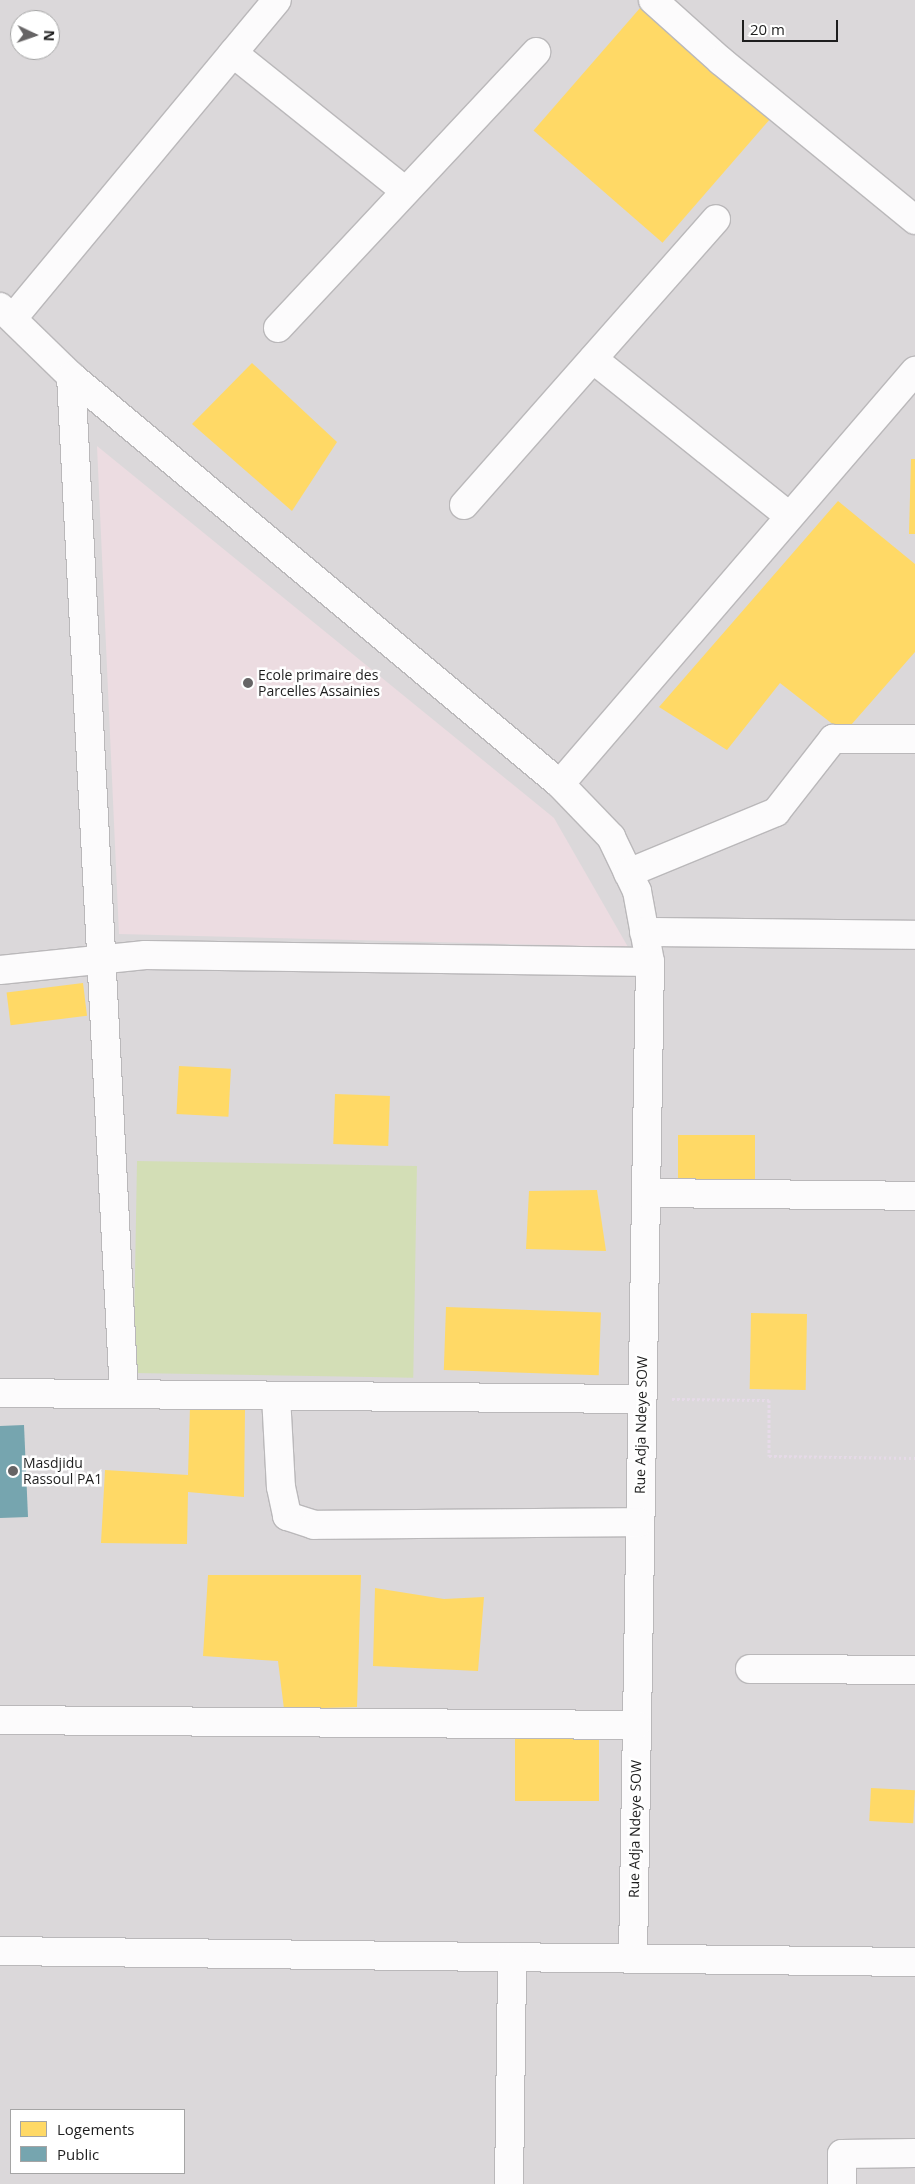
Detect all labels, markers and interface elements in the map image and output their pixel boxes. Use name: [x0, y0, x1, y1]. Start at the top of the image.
north arrow: [10, 10, 60, 60]
scale bar: [745, 10, 841, 42]
text: 20 m: [750, 19, 785, 39]
text: N: [40, 30, 59, 42]
place label: Ecole primaire des Parcelles Assainies: [258, 667, 380, 700]
marker: Ecole primaire des Parcelles Assainies: [242, 677, 254, 689]
street label: Rue Adja Ndeye SOW: [631, 1356, 651, 1494]
place label: Masdjidu Rassoul PA1: [23, 1455, 102, 1488]
marker: Masdjidu Rassoul PA1: [7, 1465, 19, 1477]
street label: Rue Adja Ndeye SOW: [625, 1760, 645, 1898]
legend: [10, 2109, 185, 2174]
text: Logements: [57, 2119, 134, 2139]
text: Public: [57, 2144, 99, 2164]

